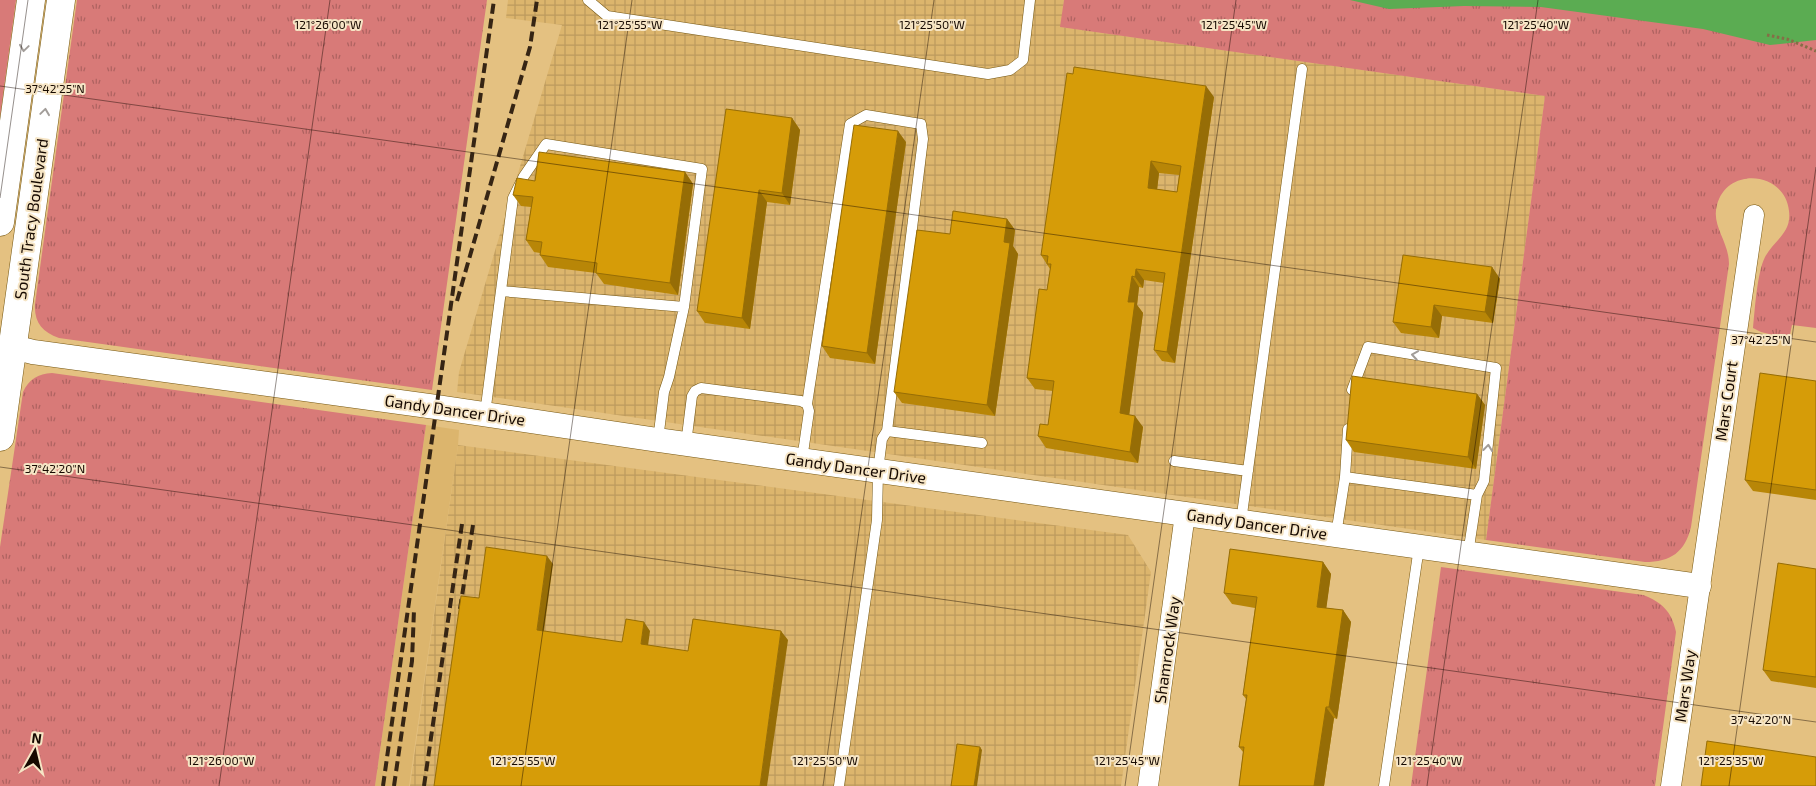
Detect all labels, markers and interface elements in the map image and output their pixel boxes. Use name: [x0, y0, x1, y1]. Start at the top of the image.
text: 121°26'00"W: [295, 17, 361, 31]
text: 121°25'55"W: [598, 17, 662, 31]
text: 121°25'50"W: [899, 17, 965, 31]
text: 121°25'45"W: [1201, 17, 1267, 31]
text: 121°25'40"W: [1503, 17, 1569, 31]
one-way arrow: [19, 45, 30, 53]
text: 37°42'25"N: [25, 81, 85, 95]
one-way arrow: [39, 107, 50, 115]
street label: South Tracy Boulevard: [10, 137, 51, 301]
text: 37°42'25"N: [1731, 332, 1791, 346]
one-way arrow: [1411, 350, 1419, 361]
street label: Mars Court: [1710, 360, 1741, 442]
street label: Gandy Dancer Drive: [384, 390, 527, 429]
one-way arrow: [1482, 444, 1493, 452]
street label: Gandy Dancer Drive: [785, 448, 928, 487]
text: 37°42'20"N: [25, 461, 85, 475]
street label: Gandy Dancer Drive: [1186, 504, 1329, 543]
street label: Shamrock Way: [1150, 595, 1183, 705]
street label: Mars Way: [1670, 648, 1699, 723]
text: 37°42'20"N: [1731, 712, 1791, 726]
north arrow: [10, 726, 60, 776]
text: N: [31, 729, 43, 747]
text: 121°26'00"W: [188, 753, 254, 767]
text: 121°25'55"W: [491, 753, 555, 767]
text: 121°25'50"W: [792, 753, 858, 767]
text: 121°25'45"W: [1094, 753, 1160, 767]
text: 121°25'40"W: [1396, 753, 1462, 767]
text: 121°25'35"W: [1698, 753, 1764, 767]

